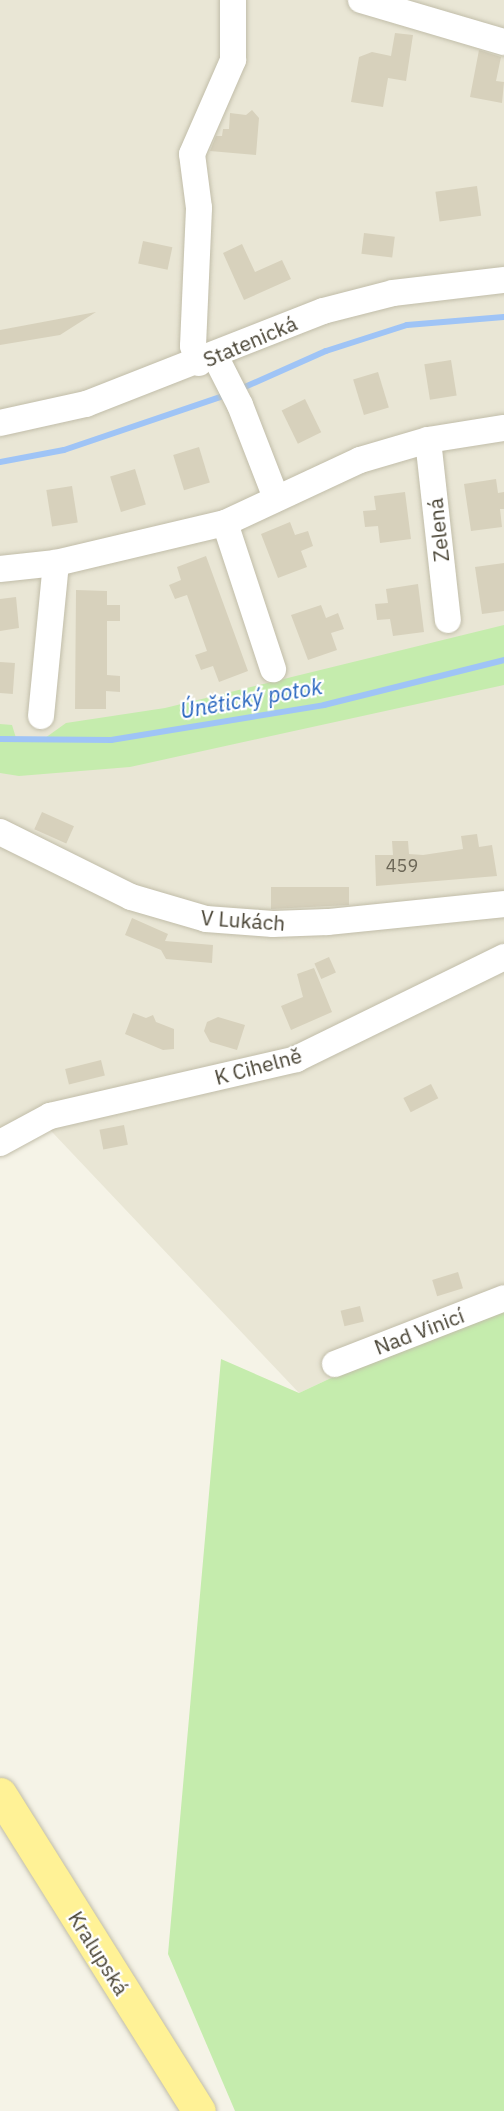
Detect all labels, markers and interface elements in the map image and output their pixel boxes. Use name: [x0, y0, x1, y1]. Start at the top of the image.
street label: Statenická: [199, 310, 301, 372]
street label: Zelená: [422, 497, 454, 563]
water label: Únětický potok: [178, 673, 324, 723]
house number: 459: [386, 855, 418, 877]
street label: V Lukách: [200, 904, 286, 936]
street label: K Cihelně: [212, 1042, 304, 1090]
street label: Nad Vinicí: [371, 1302, 467, 1360]
street label: Kralupská: [63, 1906, 135, 2000]

